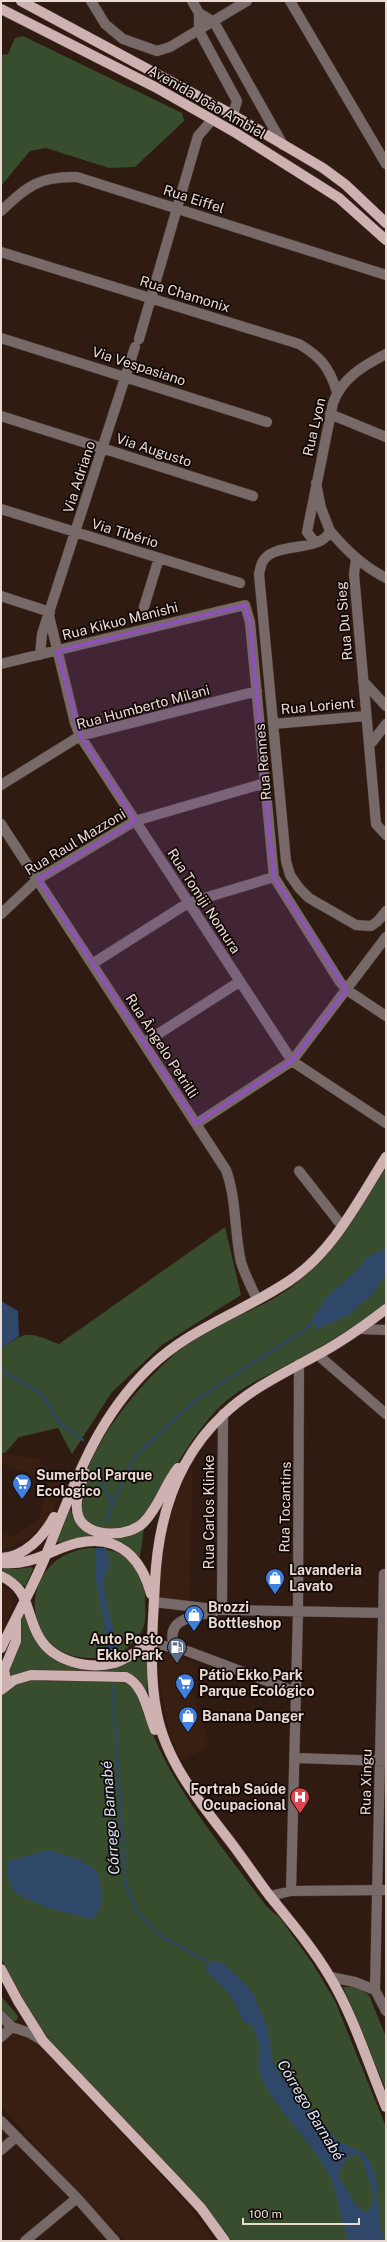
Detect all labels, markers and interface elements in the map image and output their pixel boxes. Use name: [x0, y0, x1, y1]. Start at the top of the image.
street label: Avenida João Ambiel: [145, 62, 269, 142]
street label: Rua Eiffel: [161, 182, 227, 216]
street label: Rua Chamonix: [138, 273, 232, 315]
street label: Via Vespasiano: [90, 343, 188, 389]
street label: Rua Lyon: [300, 396, 328, 458]
street label: Via Augusto: [114, 430, 194, 470]
street label: Via Adriano: [60, 439, 98, 515]
street label: Via Tibério: [90, 515, 160, 551]
street label: Rua Du Sieg: [333, 581, 355, 661]
street label: Rua Kikuo Manishi: [60, 599, 180, 643]
street label: Rua Humberto Milani: [75, 682, 211, 732]
street label: Rua Lorient: [280, 695, 356, 717]
street label: Rua Rennes: [252, 723, 274, 801]
street label: Rua Raul Mazzoni: [22, 806, 128, 878]
street label: Rua Tomiji Nomura: [164, 846, 244, 956]
street label: Rua Ângelo Petrilli: [122, 990, 202, 1101]
street label: Rua Carlos Klinke: [201, 1455, 217, 1569]
street label: Rua Tocantins: [276, 1461, 294, 1553]
place label: Sumerbol Parque Ecologico: [36, 1467, 152, 1499]
supermarket icon: Sumerbol Parque Ecologico: [11, 1472, 33, 1500]
place label: Lavanderia Lavato: [289, 1562, 362, 1594]
shop icon: Lavanderia Lavato: [264, 1567, 286, 1595]
place label: Brozzi Bottleshop: [208, 1599, 281, 1631]
shop icon: Brozzi Bottleshop: [183, 1604, 205, 1632]
place label: Auto Posto Ekko Park: [90, 1631, 163, 1663]
fuel station icon: Auto Posto Ekko Park: [166, 1636, 188, 1664]
place label: Pátio Ekko Park Parque Ecológico: [199, 1667, 315, 1699]
supermarket icon: Pátio Ekko Park Parque Ecológico: [174, 1672, 196, 1700]
shop icon: Banana Danger: [177, 1705, 199, 1733]
place label: Banana Danger: [202, 1708, 304, 1724]
street label: Rua Xingu: [357, 1749, 375, 1815]
water label: Córrego Barnabé: [98, 1760, 122, 1876]
place label: Fortrab Saúde Ocupacional: [190, 1781, 286, 1813]
hospital icon: Fortrab Saúde Ocupacional: [289, 1786, 311, 1814]
water label: Córrego Barnabé: [274, 2057, 348, 2163]
scale bar: [243, 2200, 359, 2226]
text: 100 m: [249, 2207, 282, 2221]

